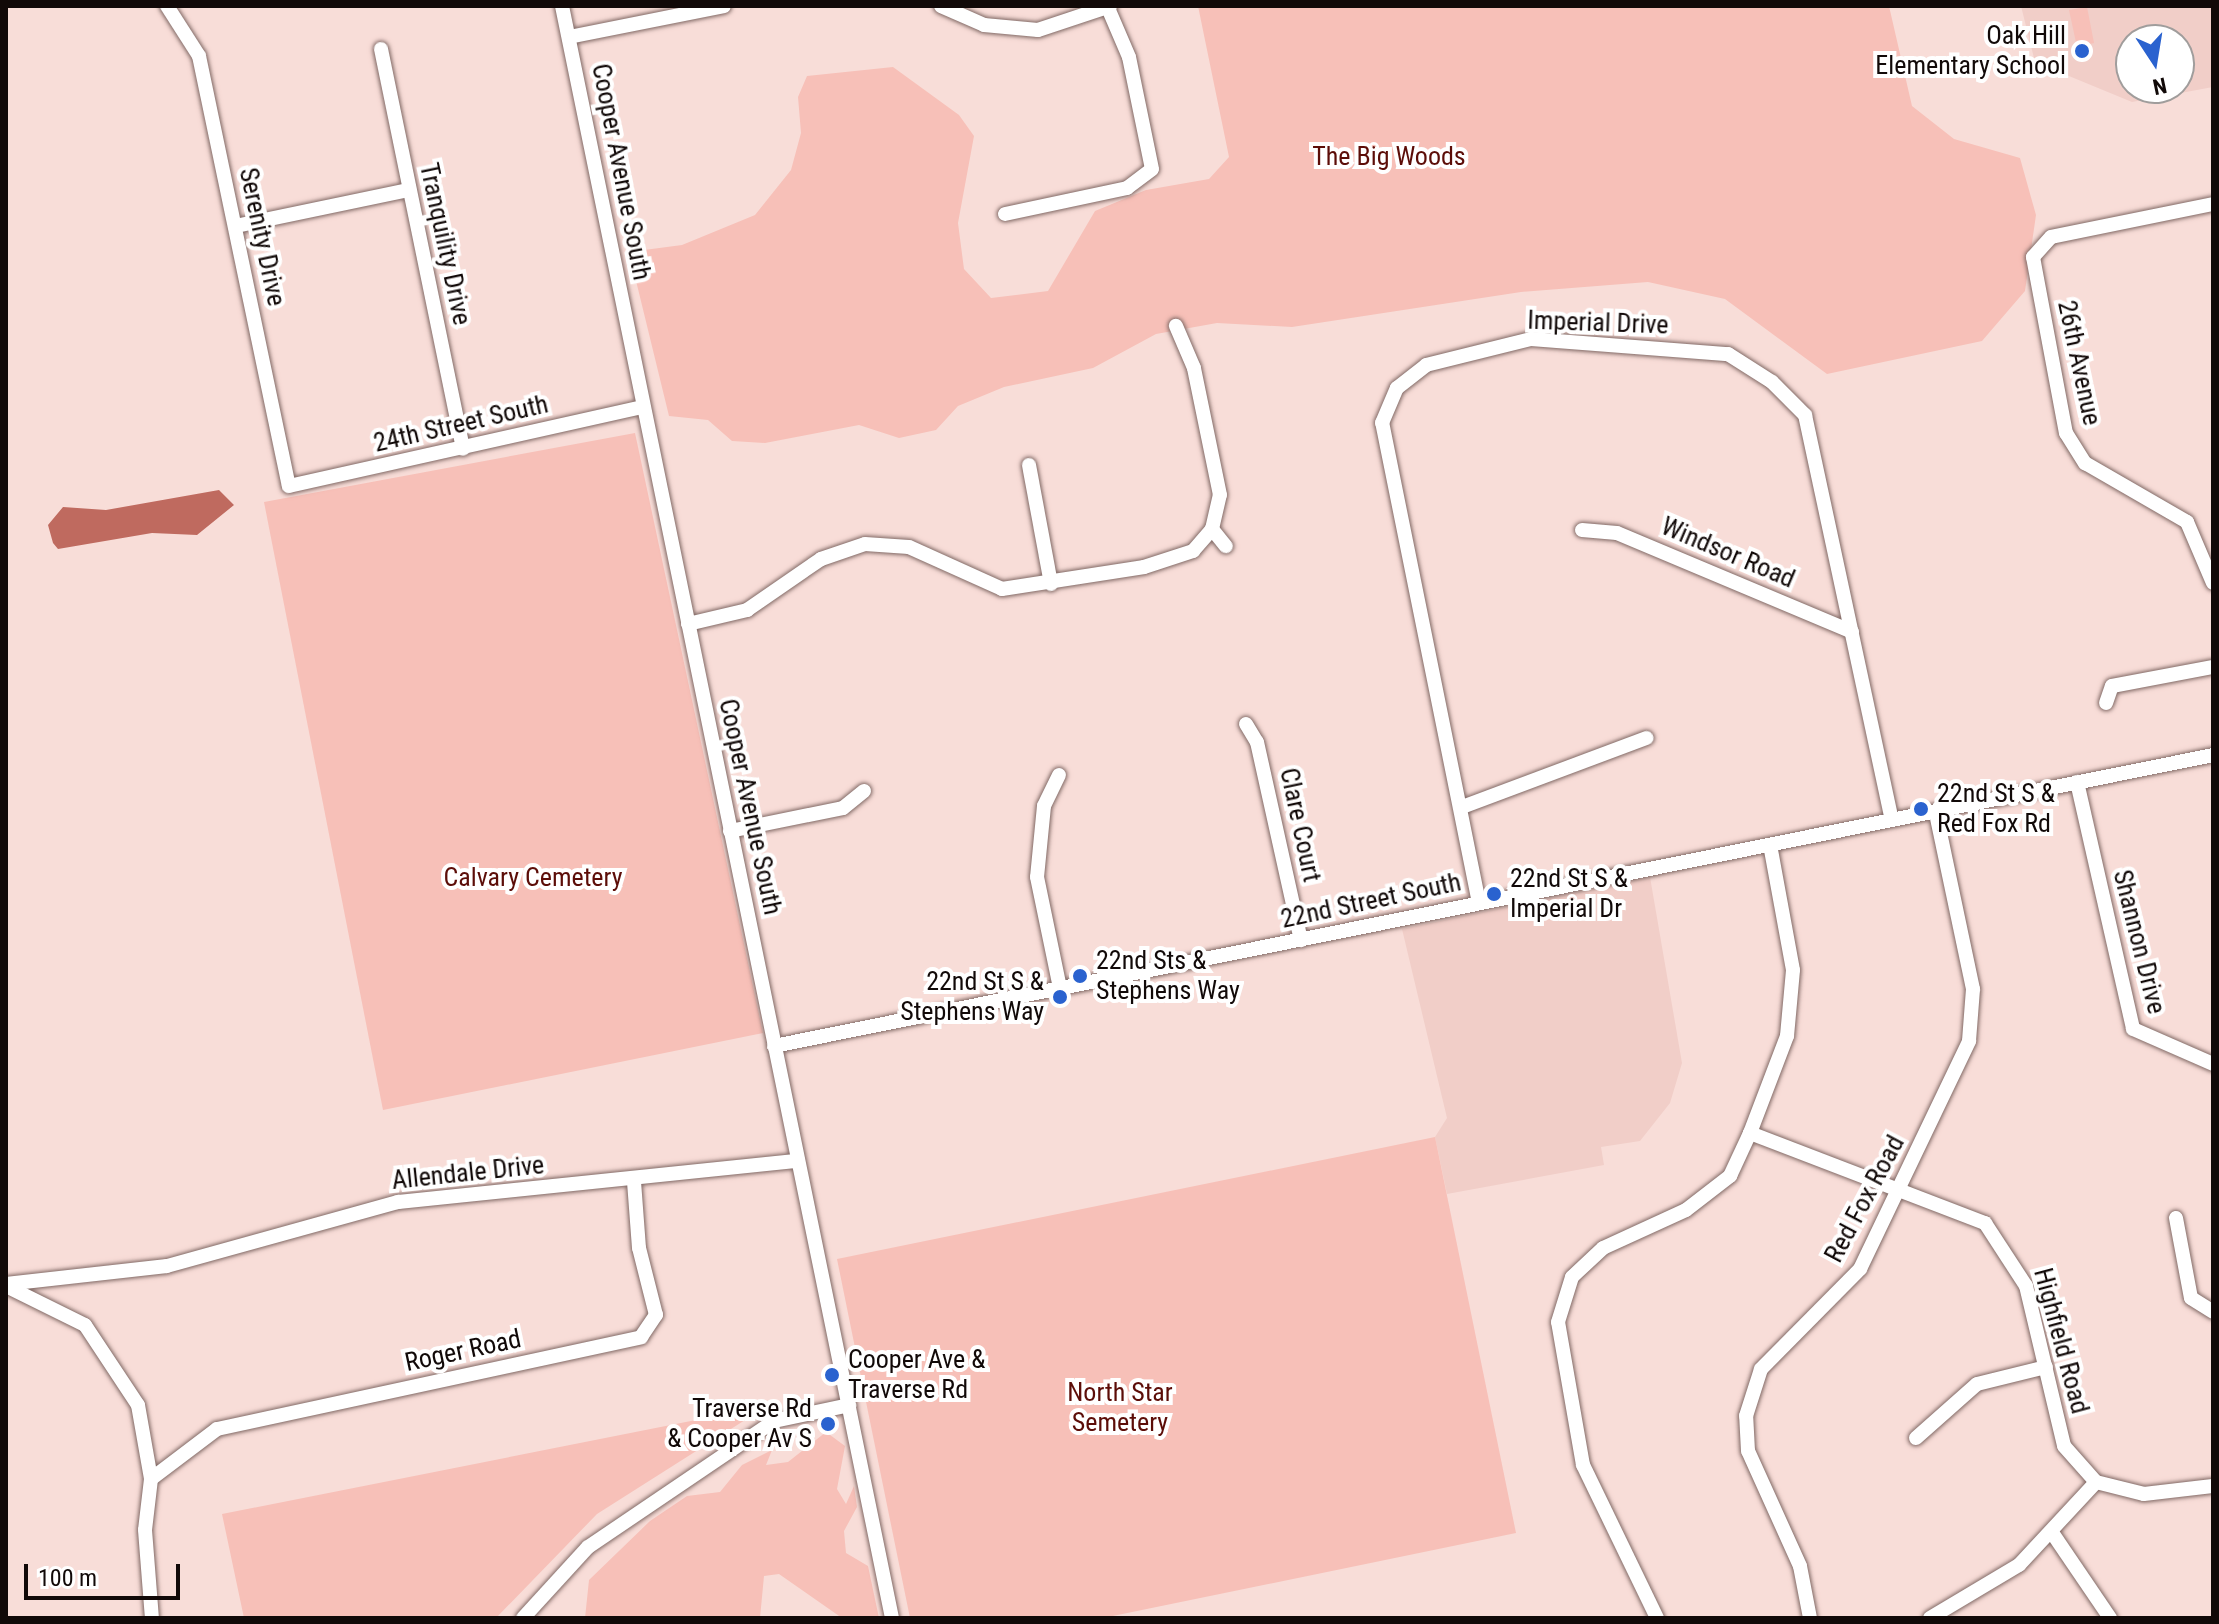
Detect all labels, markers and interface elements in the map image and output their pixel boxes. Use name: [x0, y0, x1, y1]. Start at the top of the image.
place label: Oak Hill Elementary School: [1875, 20, 2066, 82]
north arrow: [2115, 24, 2195, 104]
marker: Oak Hill Elementary School: [2073, 42, 2091, 60]
street label: Cooper Avenue South: [585, 61, 657, 283]
text: N: [2150, 72, 2169, 100]
park label: The Big Woods: [1312, 141, 1466, 173]
street label: Tranquility Drive: [413, 160, 477, 328]
street label: Serenity Drive: [232, 165, 292, 309]
street label: 26th Avenue: [2051, 298, 2107, 428]
street label: Imperial Drive: [1527, 305, 1669, 341]
street label: 24th Street South: [371, 389, 551, 459]
street label: Windsor Road: [1656, 511, 1800, 595]
street label: Cooper Avenue South: [712, 696, 788, 918]
street label: Clare Court: [1273, 765, 1327, 885]
place label: 22nd St S & Red Fox Rd: [1937, 778, 2055, 840]
marker: 22nd St S & Red Fox Rd: [1912, 800, 1930, 818]
park label: Calvary Cemetery: [443, 862, 623, 894]
place label: 22nd St S & Imperial Dr: [1510, 863, 1628, 924]
street label: 22nd Street South: [1278, 867, 1464, 935]
street label: Shannon Drive: [2106, 867, 2172, 1017]
marker: 22nd St S & Imperial Dr: [1485, 885, 1503, 903]
place label: 22nd Sts & Stephens Way: [1096, 945, 1240, 1006]
place label: 22nd St S & Stephens Way: [900, 966, 1044, 1028]
marker: 22nd Sts & Stephens Way: [1071, 967, 1089, 985]
marker: 22nd St S & Stephens Way: [1051, 988, 1069, 1006]
street label: Red Fox Road: [1818, 1130, 1912, 1268]
street label: Allendale Drive: [390, 1149, 546, 1197]
street label: Highfield Road: [2027, 1265, 2095, 1417]
street label: Roger Road: [402, 1323, 524, 1379]
place label: Cooper Ave & Traverse Rd: [848, 1344, 985, 1406]
marker: Cooper Ave & Traverse Rd: [823, 1366, 841, 1384]
park label: North Star Semetery: [1067, 1377, 1173, 1438]
place label: Traverse Rd & Cooper Av S: [667, 1393, 812, 1454]
marker: Traverse Rd & Cooper Av S: [819, 1415, 837, 1433]
scale bar: [28, 1548, 184, 1598]
text: 100 m: [38, 1564, 97, 1592]

